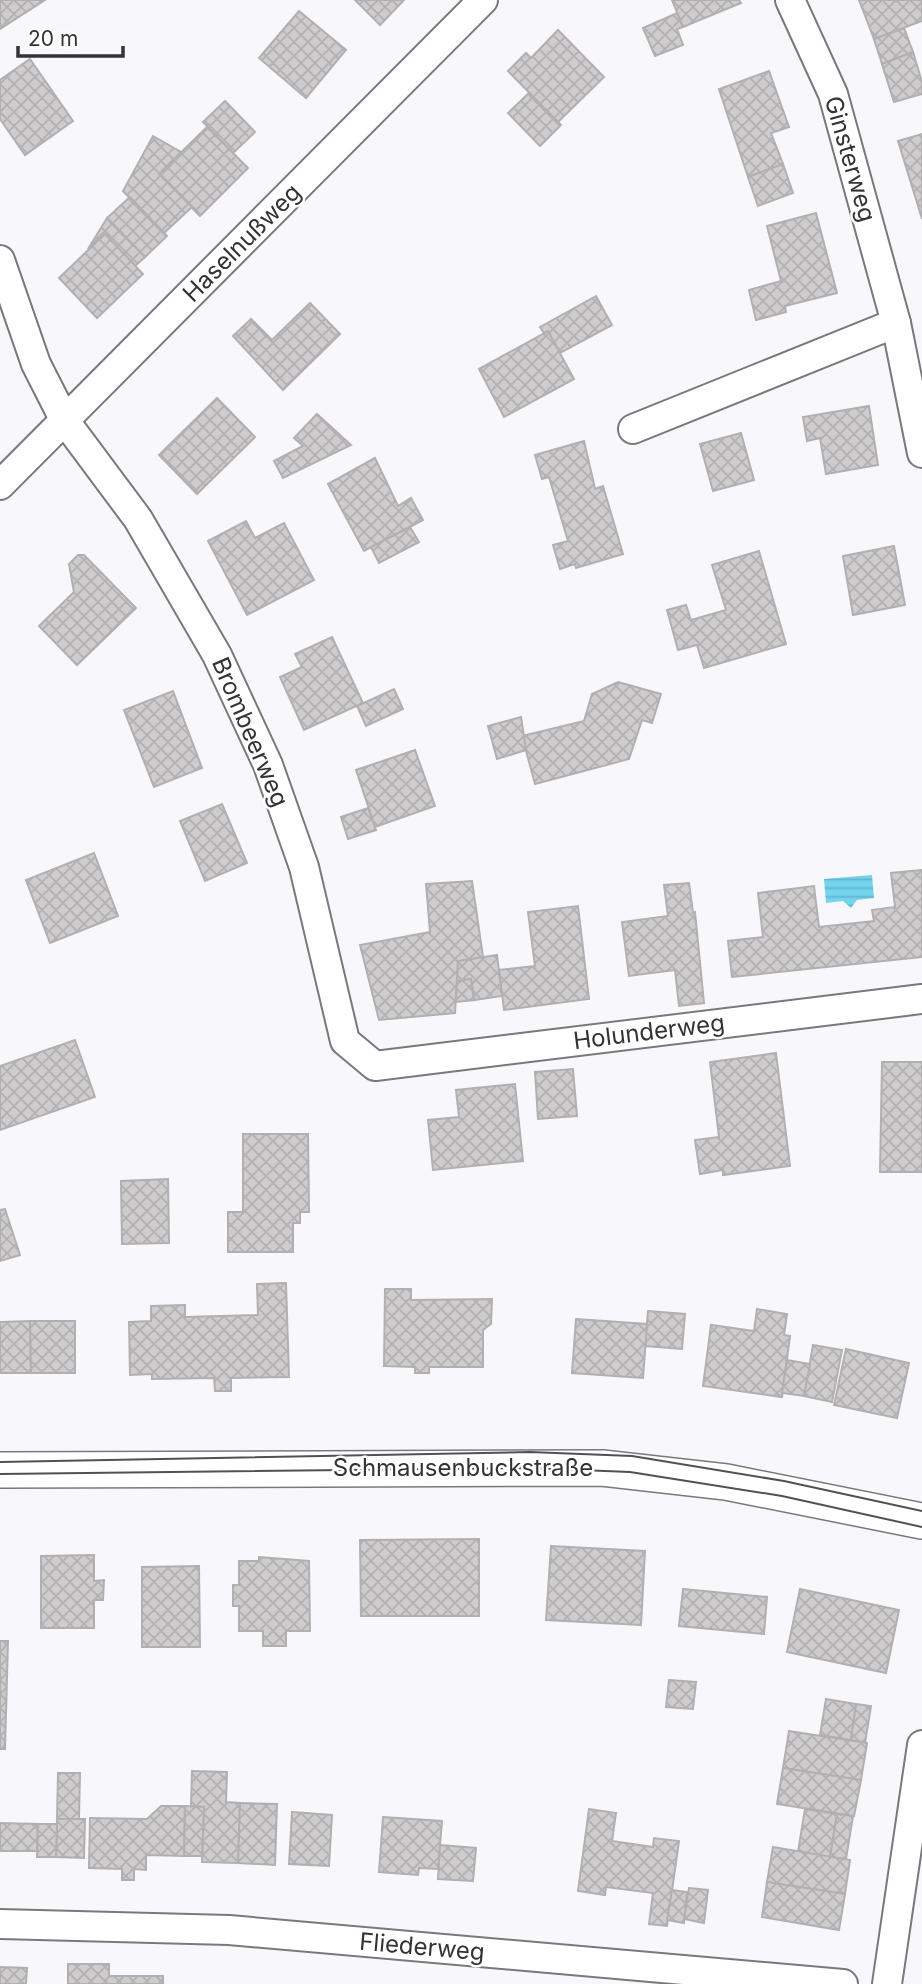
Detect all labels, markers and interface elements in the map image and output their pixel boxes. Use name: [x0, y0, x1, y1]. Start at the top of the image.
scale bar: [18, 14, 122, 58]
text: 20 m: [28, 26, 78, 51]
street label: Ginsterweg: [819, 93, 882, 225]
street label: Haselnußweg: [177, 178, 307, 308]
street label: Brombeerweg: [206, 653, 295, 811]
street label: Holunderweg: [572, 1008, 726, 1055]
street label: Schmausenbuckstraße: [333, 1453, 593, 1482]
street label: Fliederweg: [358, 1927, 486, 1966]

